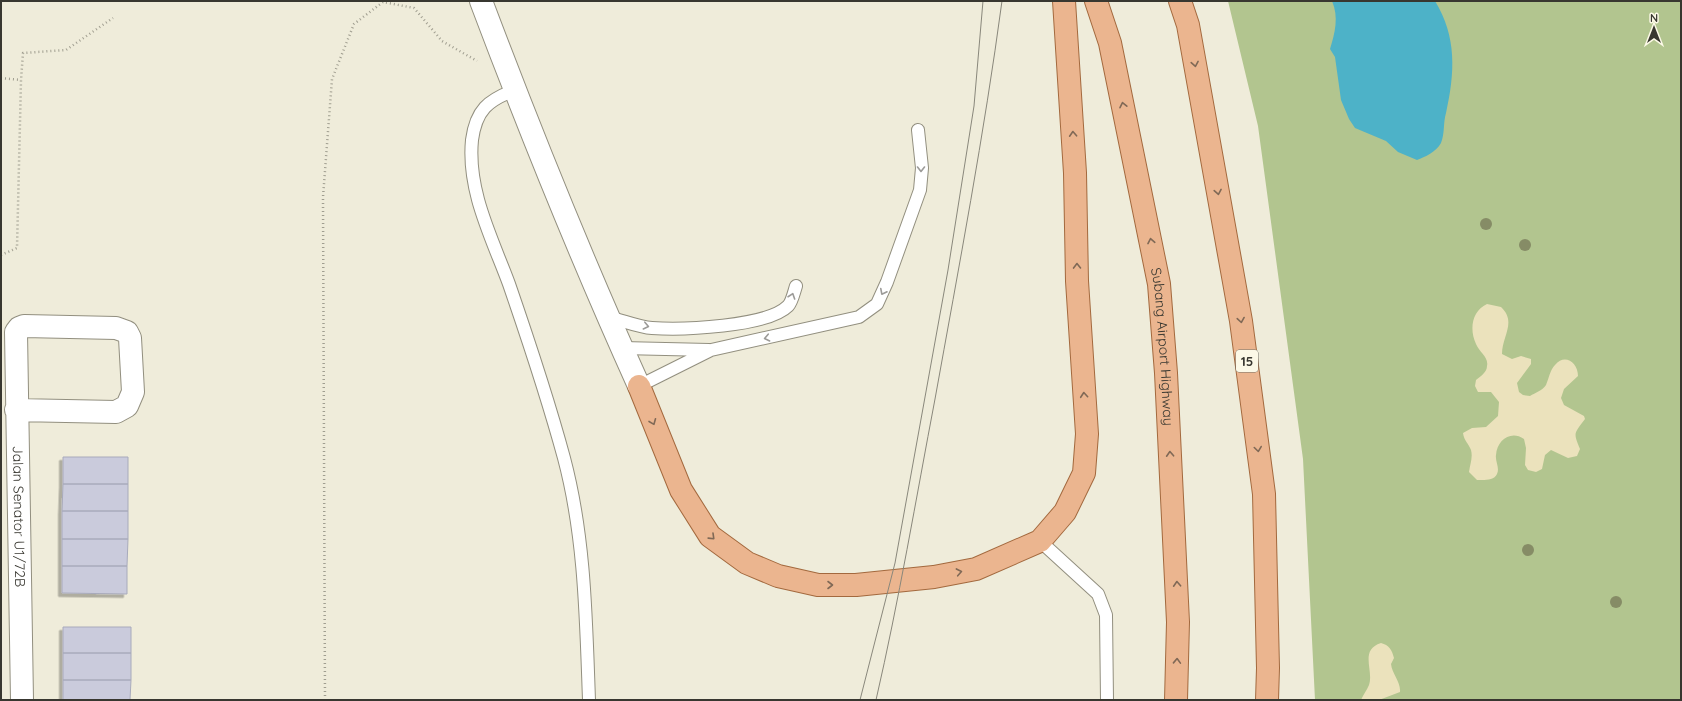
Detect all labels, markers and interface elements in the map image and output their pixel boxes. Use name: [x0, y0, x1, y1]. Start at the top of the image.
north arrow: [1634, 8, 1674, 48]
text: N: [1650, 11, 1658, 25]
one-way arrow: [1190, 61, 1198, 67]
one-way arrow: [1120, 102, 1128, 108]
one-way arrow: [1068, 131, 1077, 137]
one-way arrow: [917, 166, 925, 172]
one-way arrow: [1213, 189, 1222, 195]
one-way arrow: [1147, 238, 1155, 244]
one-way arrow: [1073, 263, 1081, 269]
street label: Subang Airport Highway: [1147, 266, 1178, 426]
one-way arrow: [880, 288, 887, 295]
one-way arrow: [788, 292, 796, 299]
one-way arrow: [1236, 317, 1245, 323]
one-way arrow: [642, 322, 649, 330]
one-way arrow: [763, 333, 770, 341]
road number: 15: [1236, 350, 1258, 372]
one-way arrow: [1080, 392, 1089, 399]
one-way arrow: [649, 418, 657, 425]
street label: Jalan Senator U1/72B: [9, 445, 29, 587]
one-way arrow: [1253, 445, 1262, 452]
one-way arrow: [1166, 451, 1175, 457]
one-way arrow: [707, 532, 715, 540]
one-way arrow: [956, 568, 962, 577]
one-way arrow: [827, 581, 833, 589]
one-way arrow: [1172, 581, 1181, 587]
one-way arrow: [1173, 658, 1182, 664]

